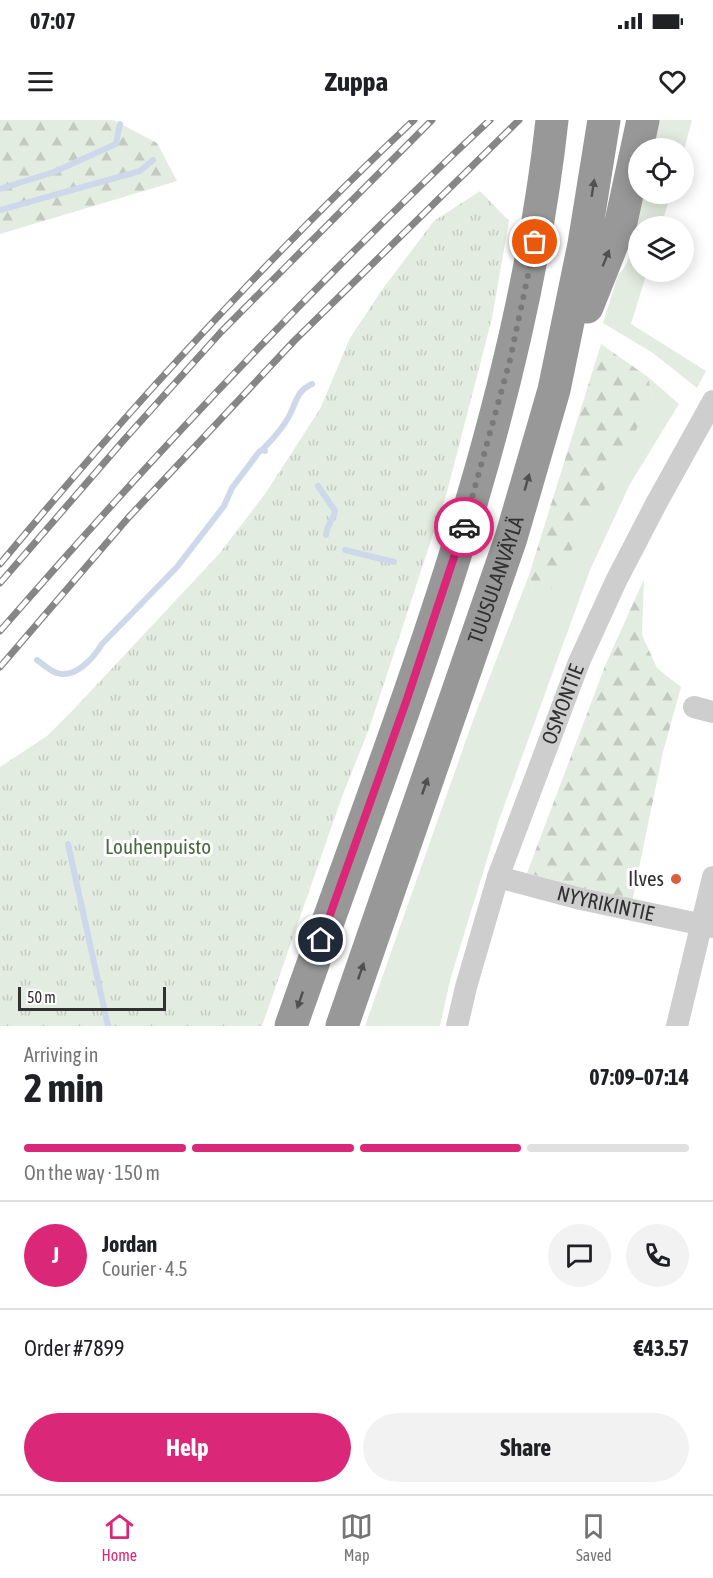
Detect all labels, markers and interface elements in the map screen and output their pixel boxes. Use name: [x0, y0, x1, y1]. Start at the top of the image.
text: 07:07: [30, 8, 76, 34]
icon: menu: [24, 65, 57, 98]
icon: heart: [656, 65, 689, 98]
text: Zuppa: [325, 66, 388, 97]
map controls: [628, 138, 694, 282]
button: locate: [628, 138, 694, 204]
one-way arrow: [589, 179, 598, 198]
pin: [509, 216, 560, 267]
button: layers: [628, 216, 694, 282]
icon: bag: [518, 225, 551, 258]
one-way arrow: [602, 248, 612, 266]
one-way arrow: [523, 473, 532, 491]
courier: [434, 497, 494, 557]
icon: car: [448, 511, 481, 544]
street label: TUUSULANVÄYLÄ: [462, 513, 528, 646]
street label: OSMONTIE: [536, 661, 588, 747]
one-way arrow: [420, 777, 430, 795]
park label: Louhenpuisto: [105, 834, 211, 858]
place label: Ilves: [628, 866, 664, 890]
marker: Ilves: [669, 872, 683, 886]
street label: NYYRIKINTIE: [555, 880, 657, 925]
pin: [295, 914, 346, 965]
icon: home: [304, 923, 337, 956]
one-way arrow: [357, 962, 366, 980]
scale bar: [18, 984, 166, 1012]
text: 50 m: [27, 988, 56, 1006]
one-way arrow: [294, 991, 304, 1009]
text: Arriving in: [24, 1043, 98, 1066]
text: 07:09–07:14: [589, 1064, 689, 1090]
text: 2 min: [24, 1066, 104, 1110]
text: On the way · 150 m: [24, 1161, 160, 1184]
button: chat: [548, 1224, 611, 1287]
button: phone: [626, 1224, 689, 1287]
text: Jordan: [102, 1231, 157, 1257]
text: J: [52, 1242, 59, 1268]
text: Courier · 4.5: [102, 1257, 188, 1280]
text: Order #7899: [24, 1335, 124, 1361]
text: €43.57: [634, 1335, 689, 1361]
button: Help: [24, 1413, 351, 1482]
button: Share: [363, 1413, 689, 1482]
tab: Home: [102, 1510, 137, 1564]
tab: Map: [340, 1510, 373, 1564]
tab: Saved: [576, 1510, 611, 1564]

